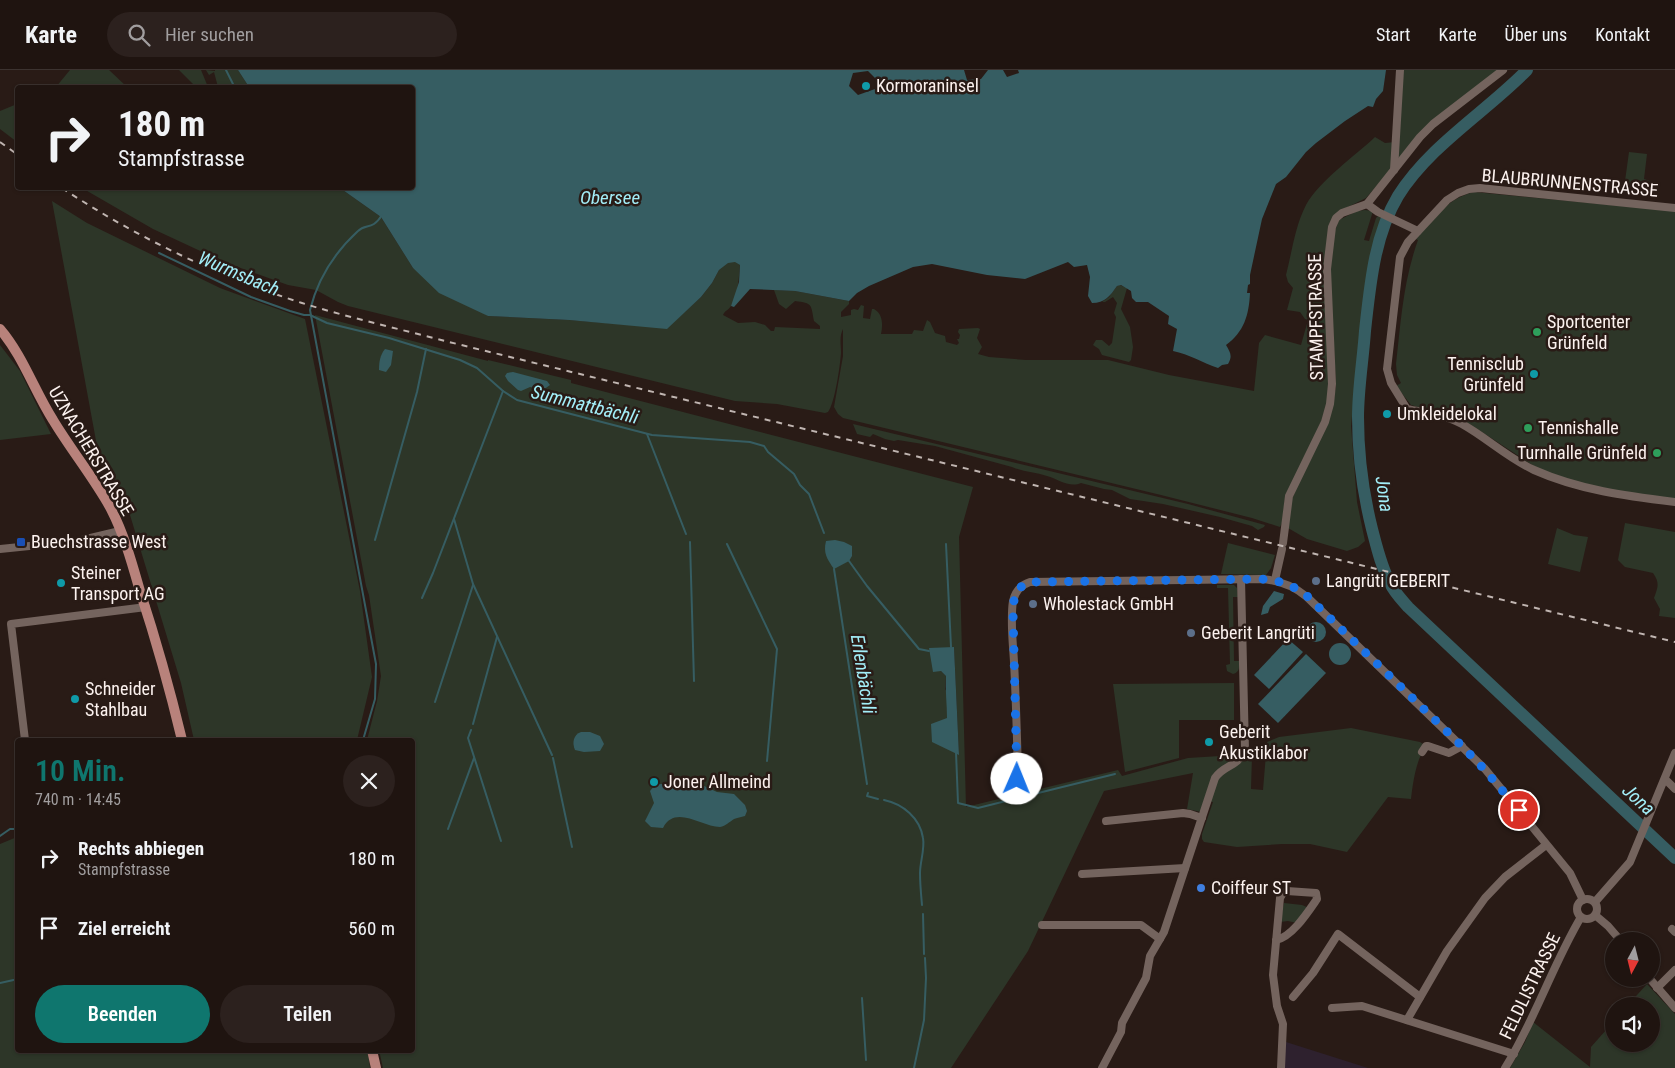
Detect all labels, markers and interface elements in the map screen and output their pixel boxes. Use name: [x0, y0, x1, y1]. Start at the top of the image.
search box: [107, 12, 457, 57]
text: Karte: [25, 21, 77, 49]
icon: search: [125, 21, 153, 49]
text: Hier suchen: [165, 23, 254, 46]
text: Start: [1376, 24, 1410, 45]
text: Karte: [1438, 24, 1477, 45]
text: Über uns: [1505, 24, 1567, 45]
text: Kontakt: [1595, 24, 1650, 45]
place label: Kormoraninsel: [876, 75, 979, 96]
marker: Kormoraninsel: [860, 80, 872, 92]
text: 180 m: [118, 104, 205, 145]
icon: right: [35, 105, 100, 170]
text: Stampfstrasse: [118, 146, 245, 171]
street label: BLAUBRUNNENSTRASSE: [1481, 164, 1659, 201]
water label: Obersee: [580, 186, 640, 209]
water label: Wurmsbach: [195, 246, 283, 301]
street label: STAMPFSTRASSE: [1304, 253, 1327, 381]
place label: Sportcenter Grünfeld: [1547, 311, 1631, 353]
marker: Sportcenter Grünfeld: [1531, 326, 1543, 338]
place label: Tennisclub Grünfeld: [1447, 353, 1524, 395]
marker: Tennisclub Grünfeld: [1528, 368, 1540, 380]
water label: Summattbächli: [529, 380, 642, 429]
street label: UZNACHERSTRASSE: [45, 382, 138, 519]
place label: Umkleidelokal: [1397, 403, 1497, 424]
marker: Umkleidelokal: [1381, 408, 1393, 420]
place label: Tennishalle: [1538, 417, 1619, 438]
marker: Tennishalle: [1522, 422, 1534, 434]
place label: Turnhalle Grünfeld: [1517, 442, 1647, 463]
marker: Turnhalle Grünfeld: [1651, 447, 1663, 459]
water label: Jona: [1371, 475, 1398, 513]
place label: Buechstrasse West: [31, 531, 167, 552]
marker: Buechstrasse West: [15, 536, 27, 548]
place label: Steiner Transport AG: [71, 562, 165, 604]
place label: Langrüti GEBERIT: [1326, 570, 1450, 591]
marker: Langrüti GEBERIT: [1310, 575, 1322, 587]
marker: Steiner Transport AG: [55, 577, 67, 589]
place label: Wholestack GmbH: [1043, 593, 1174, 614]
marker: Wholestack GmbH: [1027, 598, 1039, 610]
place label: Geberit Langrüti: [1201, 622, 1315, 643]
marker: Geberit Langrüti: [1185, 627, 1197, 639]
water label: Erlenbächli: [846, 633, 881, 716]
place label: Schneider Stahlbau: [85, 678, 156, 720]
marker: Schneider Stahlbau: [69, 693, 81, 705]
place label: Geberit Akustiklabor: [1219, 721, 1309, 763]
marker: Geberit Akustiklabor: [1203, 736, 1215, 748]
position arrow: [990, 752, 1042, 804]
text: 10 Min.: [35, 753, 125, 788]
button: close: [343, 755, 395, 807]
place label: Joner Allmeind: [664, 771, 771, 792]
marker: Joner Allmeind: [648, 776, 660, 788]
water label: Jona: [1618, 779, 1660, 820]
pin: [1498, 789, 1540, 831]
text: 740 m · 14:45: [35, 790, 121, 809]
icon: arrive: [1505, 796, 1533, 824]
text: Rechts abbiegen: [78, 837, 204, 860]
icon: right: [35, 844, 63, 872]
text: 180 m: [348, 847, 395, 870]
text: Stampfstrasse: [78, 860, 170, 879]
place label: Coiffeur ST: [1211, 877, 1291, 898]
marker: Coiffeur ST: [1195, 882, 1207, 894]
icon: arrive: [35, 914, 63, 942]
text: Ziel erreicht: [78, 917, 170, 940]
text: 560 m: [348, 917, 395, 940]
street label: FELDLISTRASSE: [1495, 929, 1564, 1042]
north arrow: [1605, 932, 1660, 988]
map controls: [1605, 932, 1660, 1052]
button: Beenden: [35, 985, 210, 1043]
button: Teilen: [220, 985, 395, 1043]
button: sound: [1605, 997, 1660, 1052]

